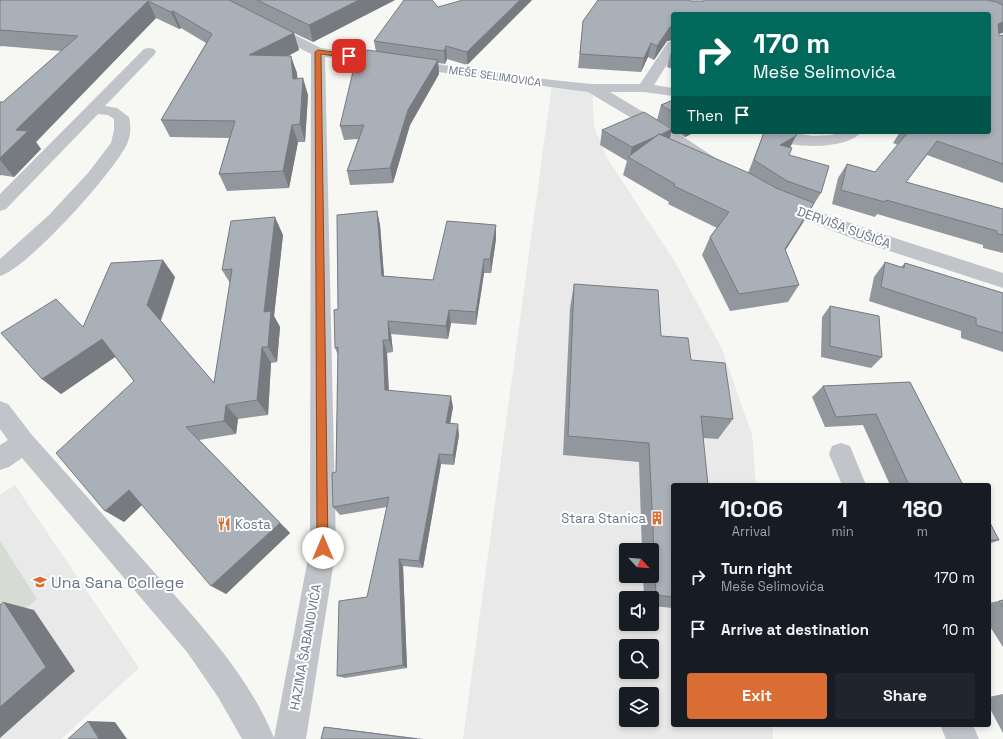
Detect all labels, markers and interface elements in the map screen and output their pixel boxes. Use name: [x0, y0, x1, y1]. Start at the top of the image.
text: 170 m: [753, 25, 830, 61]
icon: right: [687, 28, 739, 80]
pin: [332, 39, 366, 73]
icon: arrive: [338, 45, 360, 67]
text: Meše Selimovića: [753, 60, 896, 83]
street label: MEŠE SELIMOVIĆA: [448, 62, 542, 89]
icon: arrive: [731, 104, 753, 126]
text: Then: [687, 106, 723, 125]
street label: DERVIŠA SUŠIĆA: [795, 203, 893, 252]
text: 10:06: [719, 493, 783, 524]
text: 1: [837, 493, 848, 524]
text: 180: [902, 493, 943, 524]
place label: Stara Stanica: [561, 510, 647, 527]
building icon: Stara Stanica: [649, 510, 665, 526]
restaurant icon: Kosta: [216, 516, 232, 532]
place label: Kosta: [235, 516, 271, 533]
text: Arrival: [732, 523, 771, 540]
text: min: [831, 523, 854, 540]
text: m: [917, 523, 928, 540]
position arrow: [302, 527, 344, 569]
north arrow: [619, 543, 659, 583]
map controls: [619, 543, 659, 727]
text: Turn right: [721, 559, 792, 578]
icon: right: [687, 566, 709, 588]
text: 170 m: [934, 568, 975, 587]
place label: Una Sana College: [51, 572, 184, 593]
school or university icon: Una Sana College: [32, 574, 48, 590]
text: Meše Selimovića: [721, 578, 824, 595]
street label: HAZIMA ŠABANOVIĆA: [286, 583, 325, 711]
button: sound: [619, 591, 659, 631]
icon: arrive: [687, 618, 709, 640]
text: Arrive at destination: [721, 620, 869, 639]
text: 10 m: [942, 620, 975, 639]
button: search: [619, 639, 659, 679]
button: Exit: [687, 673, 827, 719]
button: Share: [835, 673, 975, 719]
button: layers: [619, 687, 659, 727]

